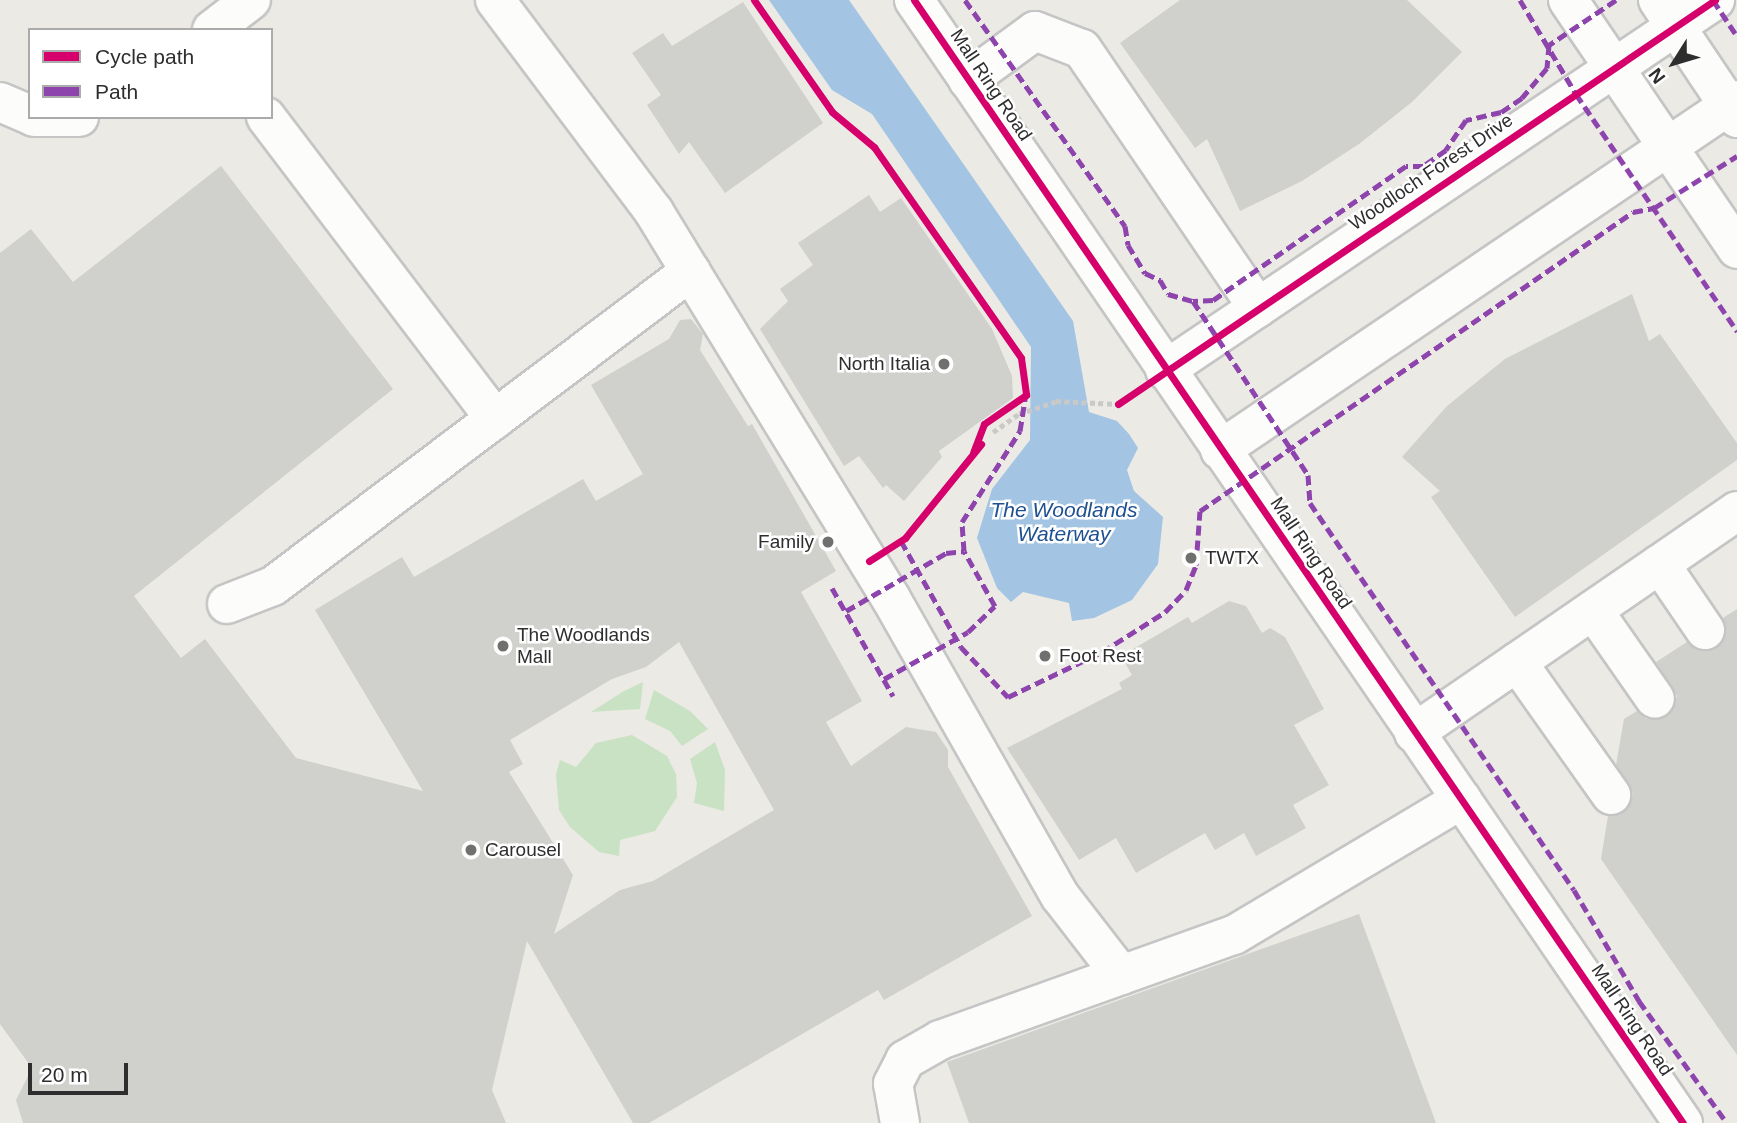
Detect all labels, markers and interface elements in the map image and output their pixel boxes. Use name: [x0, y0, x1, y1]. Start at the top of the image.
street label: Mall Ring Road: [945, 25, 1037, 145]
legend: [28, 28, 273, 119]
north arrow: [1639, 28, 1709, 98]
text: Cycle path: [95, 45, 194, 68]
text: N: [1644, 64, 1669, 88]
text: Path: [95, 80, 138, 103]
street label: Woodloch Forest Drive: [1345, 109, 1517, 235]
place label: North Italia: [838, 353, 930, 375]
marker: North Italia: [936, 356, 952, 372]
street label: Mall Ring Road: [1265, 493, 1357, 613]
water label: The Woodlands Waterway: [990, 497, 1138, 547]
place label: Family: [758, 531, 814, 553]
marker: Family: [820, 534, 836, 550]
place label: TWTX: [1205, 547, 1259, 569]
marker: TWTX: [1183, 550, 1199, 566]
place label: The Woodlands Mall: [517, 624, 650, 668]
marker: The Woodlands Mall: [495, 638, 511, 654]
place label: Foot Rest: [1059, 645, 1141, 667]
marker: Foot Rest: [1037, 648, 1053, 664]
place label: Carousel: [485, 839, 561, 861]
marker: Carousel: [463, 842, 479, 858]
street label: Mall Ring Road: [1586, 960, 1678, 1080]
scale bar: [32, 1050, 131, 1094]
text: 20 m: [41, 1063, 88, 1086]

